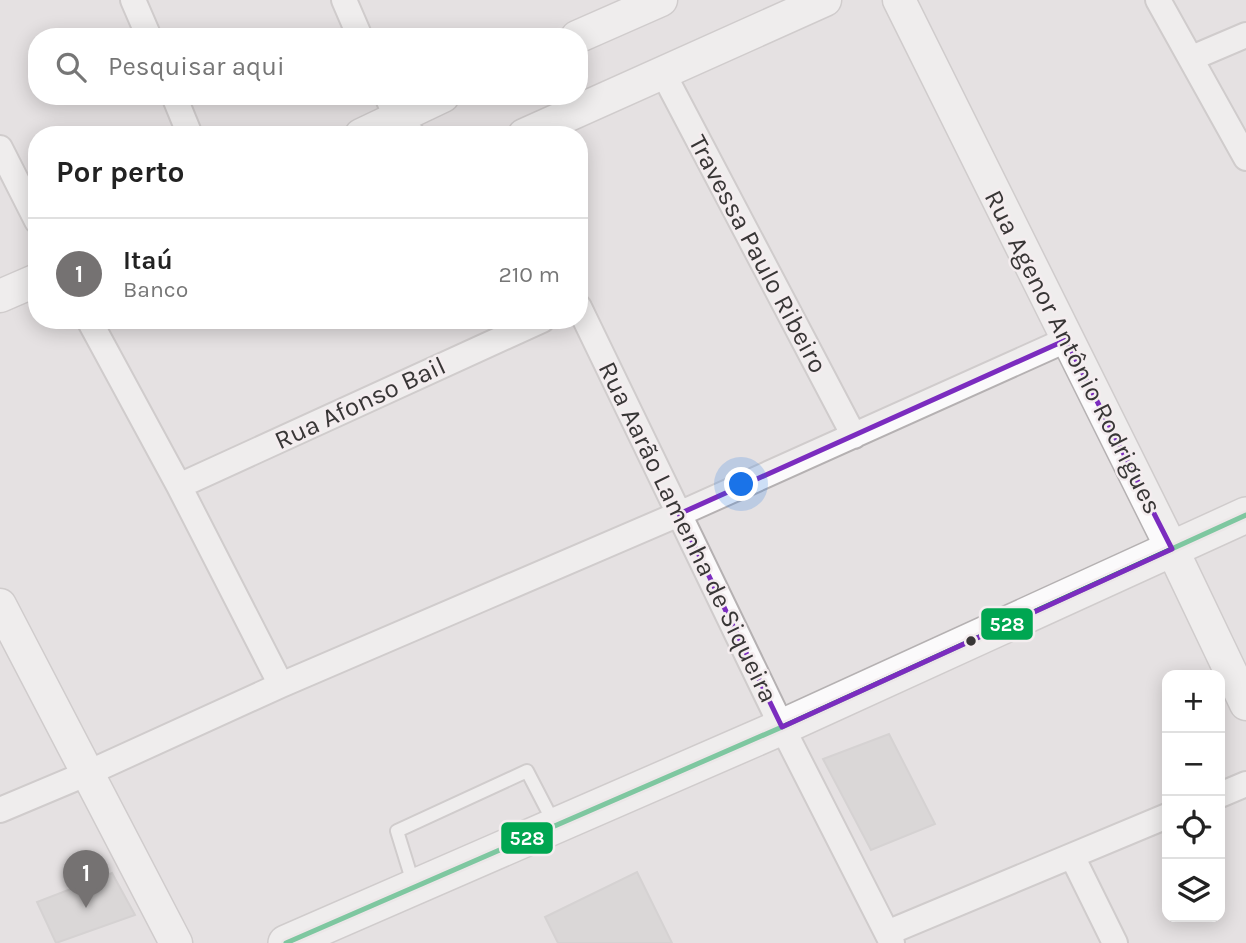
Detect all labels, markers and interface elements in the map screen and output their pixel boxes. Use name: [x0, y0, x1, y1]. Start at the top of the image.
search box: [28, 28, 588, 105]
icon: search: [52, 48, 90, 86]
text: Pesquisar aqui: [108, 51, 285, 82]
street label: Travessa Paulo Ribeiro: [682, 130, 834, 378]
text: Por perto: [56, 154, 185, 190]
street label: Rua Agenor Antônio Rodrigues: [978, 185, 1168, 519]
text: Itaú: [123, 245, 173, 276]
text: 1: [75, 261, 83, 288]
text: 210 m: [498, 261, 560, 288]
text: Banco: [123, 276, 188, 303]
street label: Rua Afonso Bail: [270, 350, 450, 456]
street label: Rua Aarão Lamenha de Siqueira: [592, 356, 784, 708]
your location: [724, 467, 758, 501]
line badge: 528: [980, 607, 1034, 641]
text: 528: [990, 614, 1024, 636]
unlabelled marker: [964, 634, 978, 648]
map controls: [1162, 670, 1225, 922]
button: +: [1162, 670, 1225, 733]
button: −: [1162, 733, 1225, 796]
button: locate: [1162, 796, 1225, 859]
line badge: 528: [500, 821, 554, 855]
text: 528: [510, 828, 544, 850]
pin: 1: [63, 850, 109, 908]
button: layers: [1162, 859, 1225, 922]

